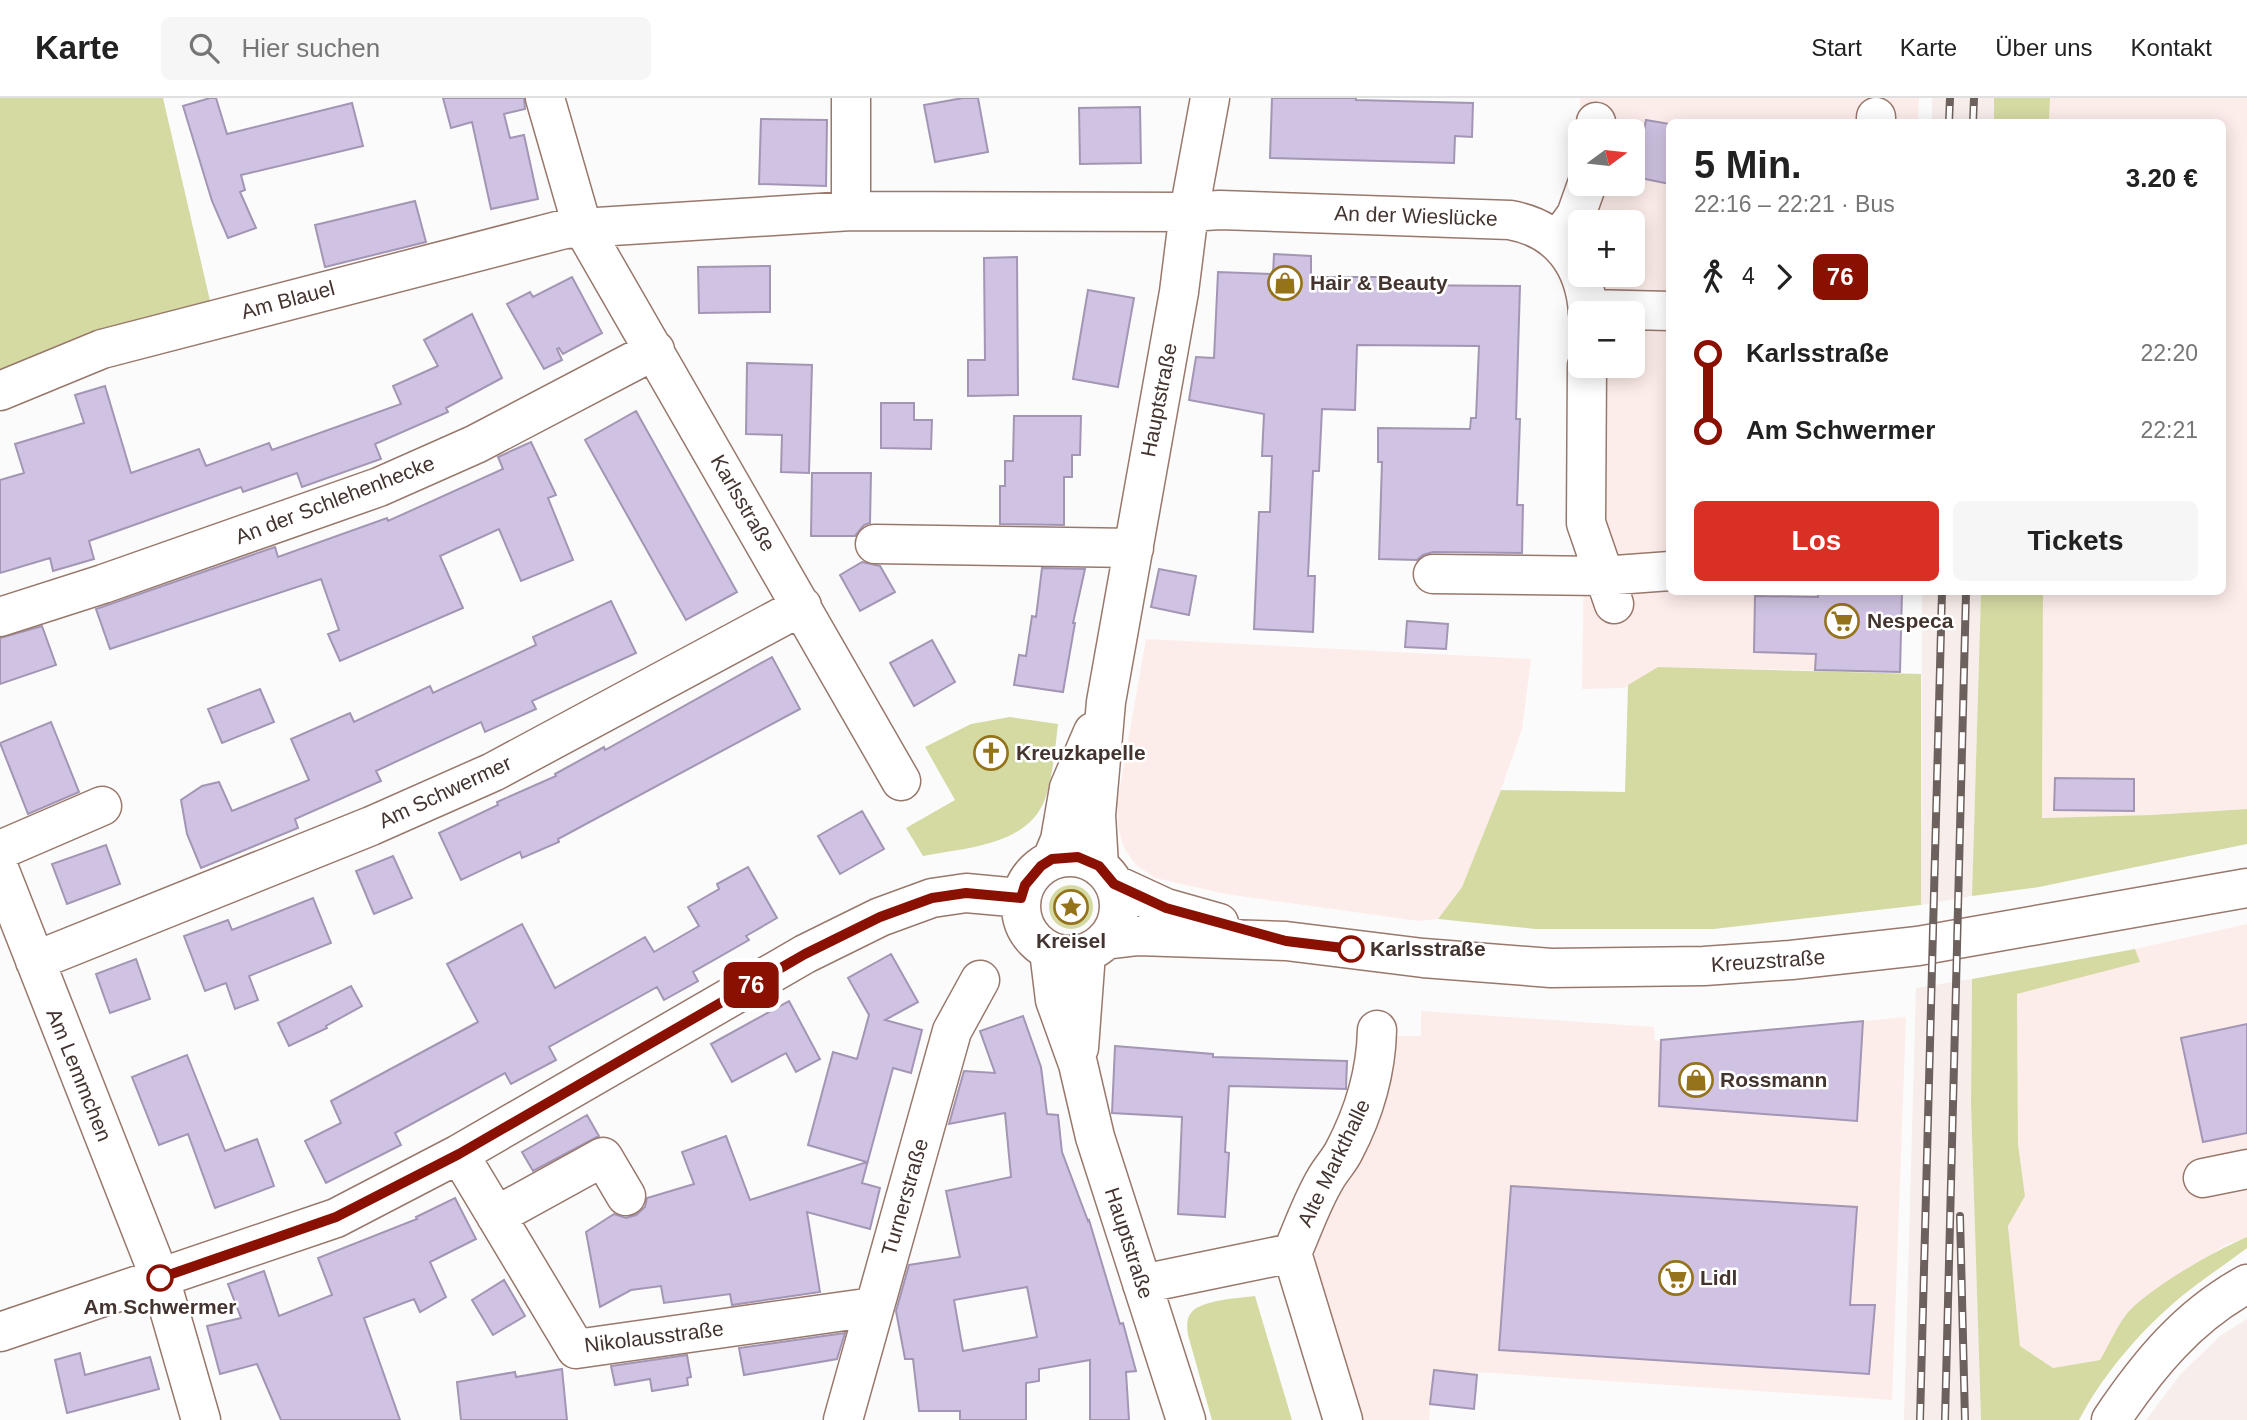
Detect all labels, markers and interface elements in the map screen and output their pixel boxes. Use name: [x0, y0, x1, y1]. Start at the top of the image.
search box: [161, 17, 651, 80]
text: Karte: [35, 29, 119, 66]
icon: search: [185, 29, 223, 67]
text: Hier suchen: [241, 33, 380, 63]
text: Start: [1811, 34, 1862, 61]
text: Karte: [1900, 34, 1957, 61]
text: Über uns: [1995, 34, 2093, 61]
text: Kontakt: [2131, 34, 2212, 61]
north arrow: [1568, 119, 1645, 196]
map controls: [1568, 119, 1645, 378]
text: 5 Min.: [1694, 144, 1802, 186]
text: 3.20 €: [2126, 163, 2198, 193]
text: 22:16 – 22:21 · Bus: [1694, 191, 1895, 217]
street label: An der Wieslücke: [1334, 201, 1498, 230]
button: +: [1568, 210, 1645, 287]
icon: walk: [1694, 258, 1732, 296]
icon: forward: [1765, 258, 1803, 296]
text: 4: [1742, 263, 1755, 289]
text: 76: [1827, 263, 1854, 290]
shop icon: Hair & Beauty: [1266, 264, 1304, 302]
place label: Hair & Beauty: [1310, 271, 1448, 294]
street label: Am Blauel: [239, 276, 337, 323]
button: −: [1568, 301, 1645, 378]
text: Karlsstraße: [1746, 338, 1889, 368]
text: 22:20: [2140, 340, 2198, 366]
street label: Hauptstraße: [1136, 341, 1181, 459]
text: Am Schwermer: [1746, 415, 1935, 445]
text: 22:21: [2140, 417, 2198, 443]
street label: An der Schlehenhecke: [232, 451, 438, 548]
street label: Karlsstraße: [707, 451, 780, 555]
button: Los: [1694, 501, 1939, 581]
button: Tickets: [1953, 501, 2198, 581]
supermarket icon: Nespeca: [1823, 602, 1861, 640]
place label: Nespeca: [1867, 609, 1954, 632]
church icon: Kreuzkapelle: [972, 734, 1010, 772]
place label: Kreuzkapelle: [1016, 741, 1146, 764]
street label: Am Schwermer: [375, 751, 515, 832]
place icon: Kreisel: [1052, 888, 1090, 926]
place label: Kreisel: [1036, 929, 1106, 952]
marker: Karlsstraße: [1338, 936, 1364, 962]
place label: Karlsstraße: [1370, 937, 1486, 960]
street label: Kreuzstraße: [1710, 945, 1826, 976]
line badge: 76: [720, 962, 782, 1008]
text: 76: [738, 971, 764, 998]
street label: Am Lemmchen: [42, 1005, 117, 1145]
shop icon: Rossmann: [1677, 1061, 1715, 1099]
place label: Rossmann: [1720, 1068, 1827, 1091]
street label: Alte Markthalle: [1293, 1095, 1374, 1230]
street label: Turnerstraße: [877, 1136, 932, 1258]
street label: Hauptstraße: [1101, 1184, 1158, 1301]
supermarket icon: Lidl: [1657, 1259, 1695, 1297]
marker: Am Schwermer: [147, 1265, 173, 1291]
place label: Lidl: [1700, 1266, 1737, 1289]
place label: Am Schwermer: [84, 1295, 236, 1318]
street label: Nikolausstraße: [583, 1317, 725, 1356]

